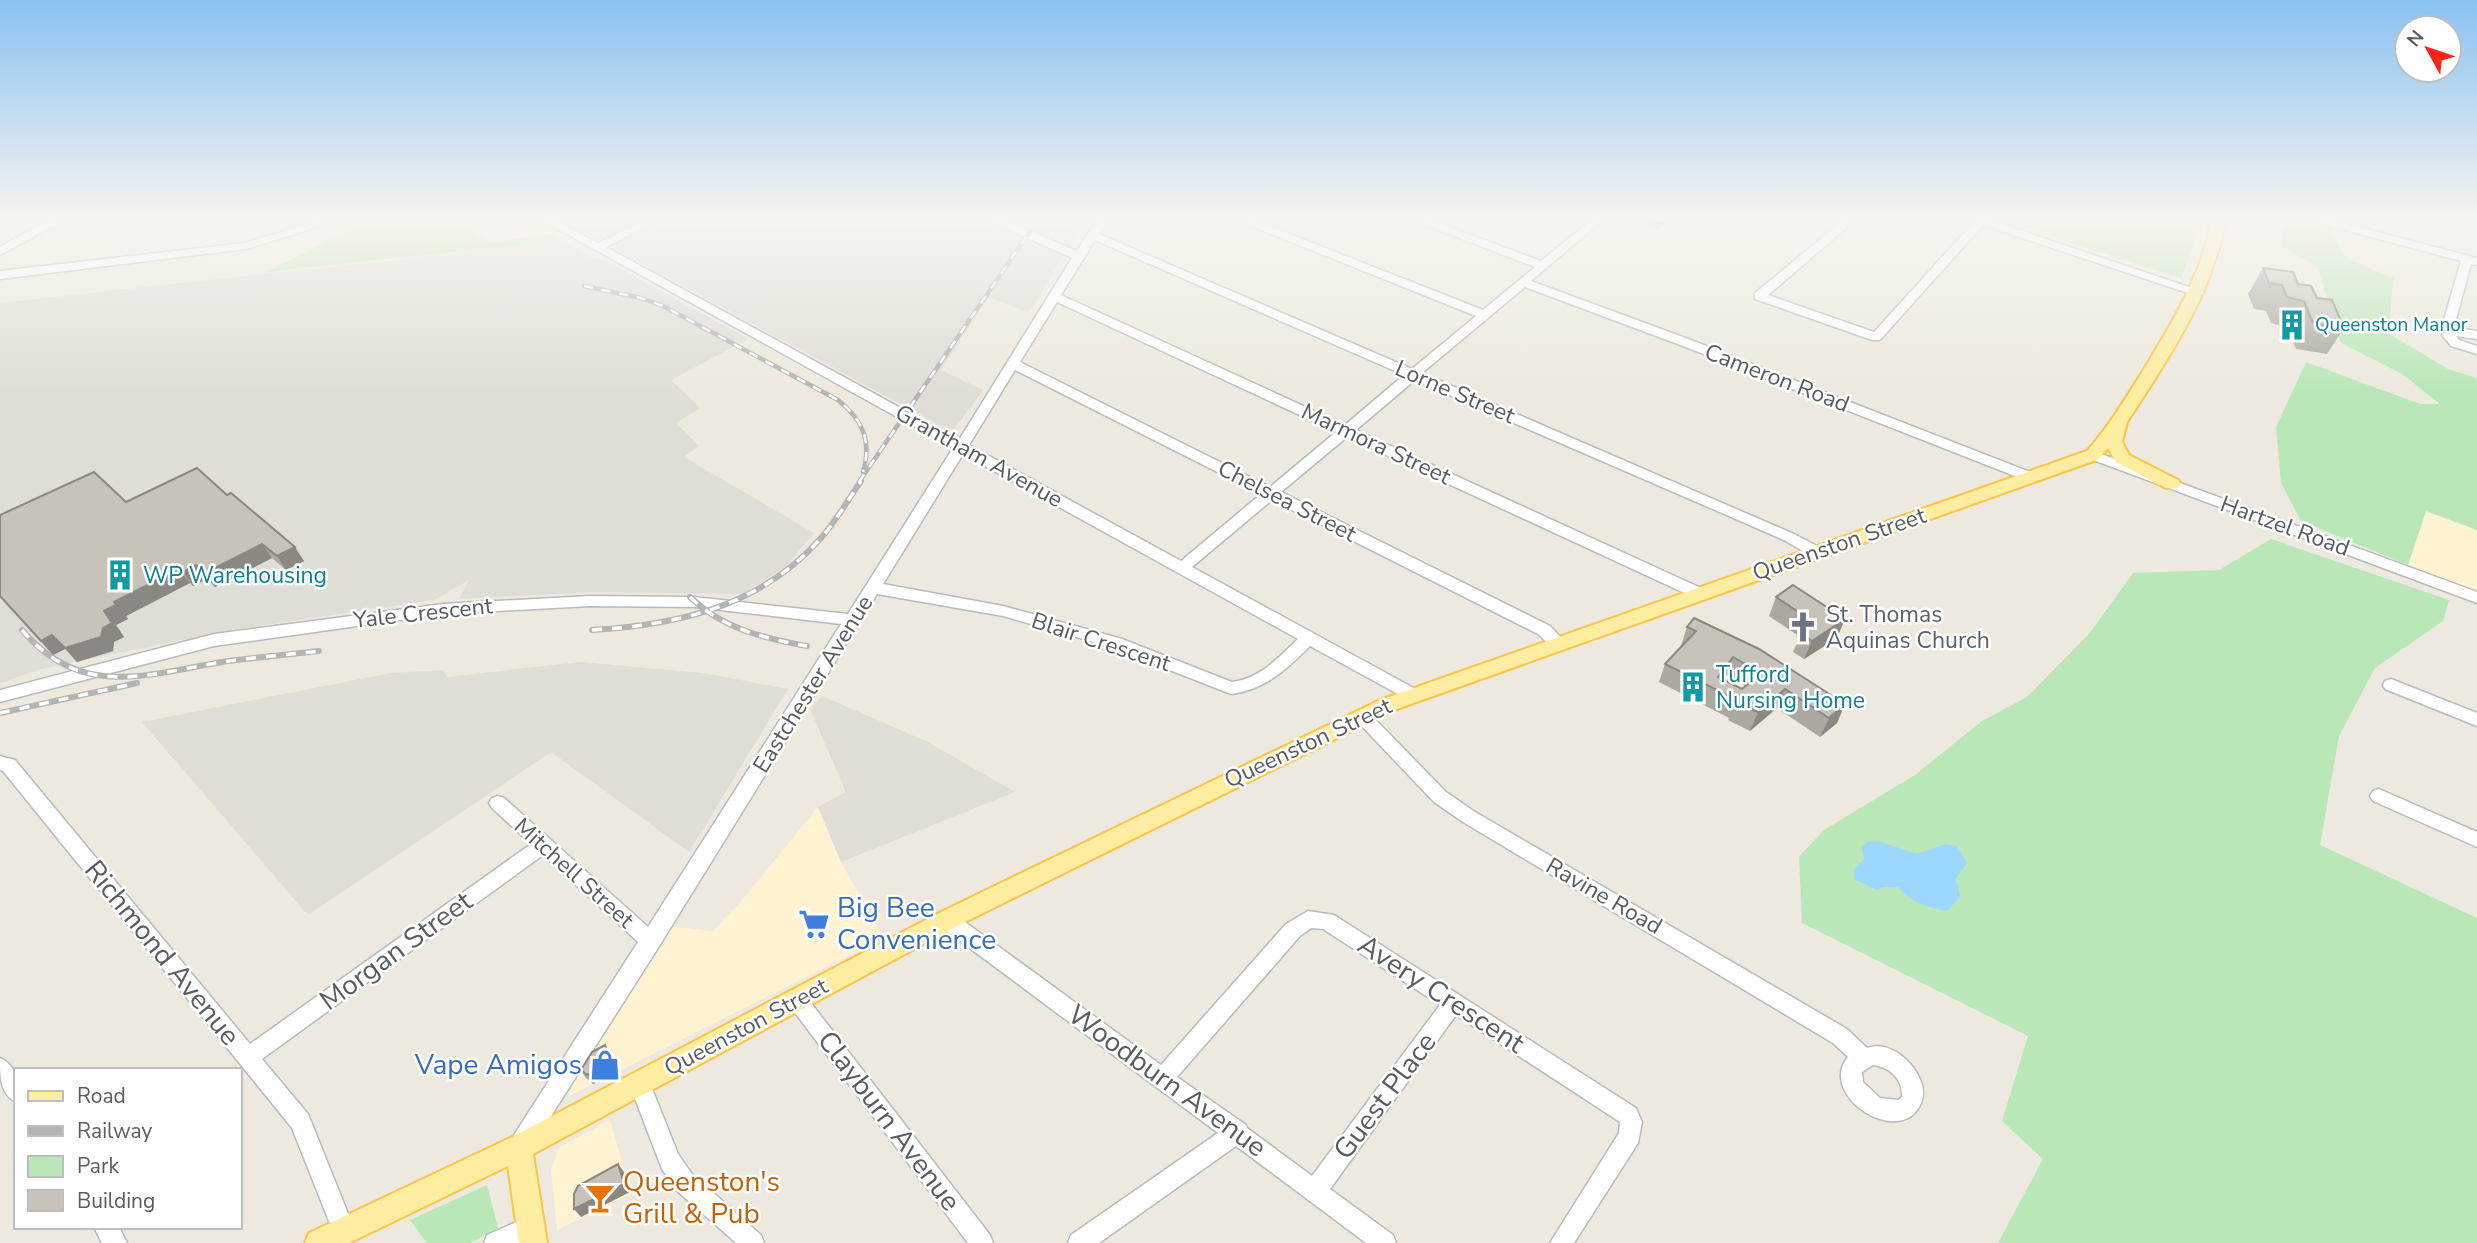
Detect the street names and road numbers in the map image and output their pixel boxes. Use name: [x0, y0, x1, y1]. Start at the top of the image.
street label: Cameron Road: [1700, 336, 1854, 420]
street label: Lorne Street: [1390, 353, 1521, 432]
street label: Marmora Street: [1296, 396, 1457, 493]
street label: Grantham Avenue: [890, 397, 1068, 515]
street label: Chelsea Street: [1212, 453, 1362, 550]
street label: Hartzel Road: [2216, 488, 2354, 564]
street label: Queenston Street: [1748, 499, 1931, 588]
street label: Eastchester Avenue: [746, 589, 880, 779]
street label: Yale Crescent: [351, 590, 495, 636]
street label: Blair Crescent: [1027, 605, 1175, 679]
street label: Queenston Street: [1219, 690, 1398, 795]
street label: Mitchell Street: [507, 811, 641, 936]
street label: Ravine Road: [1540, 850, 1668, 942]
street label: Richmond Avenue: [75, 852, 249, 1054]
street label: Morgan Street: [312, 883, 480, 1019]
street label: Avery Crescent: [1350, 926, 1532, 1062]
street label: Queenston Street: [659, 970, 834, 1083]
street label: Woodburn Avenue: [1060, 996, 1274, 1166]
street label: Clayburn Avenue: [809, 1023, 969, 1219]
street label: Guest Place: [1325, 1025, 1445, 1167]

